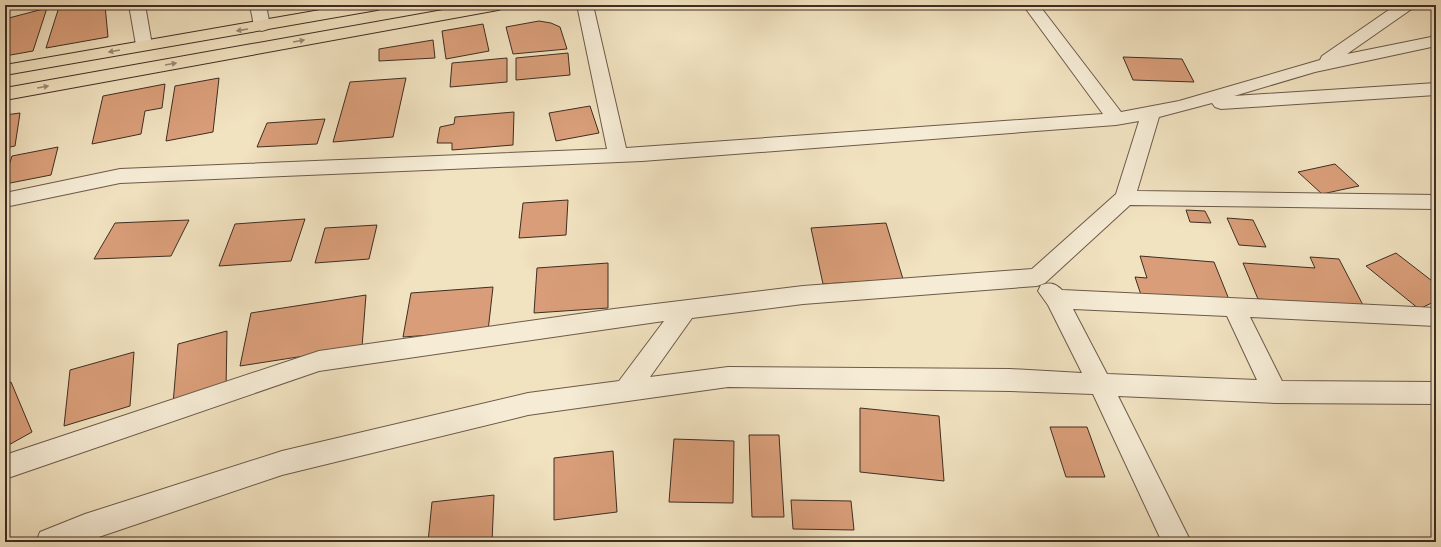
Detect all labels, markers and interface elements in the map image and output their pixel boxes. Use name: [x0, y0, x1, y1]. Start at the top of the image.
one-way arrow: [236, 27, 248, 33]
one-way arrow: [293, 38, 305, 44]
one-way arrow: [108, 48, 120, 54]
one-way arrow: [165, 61, 177, 67]
one-way arrow: [37, 84, 50, 90]

